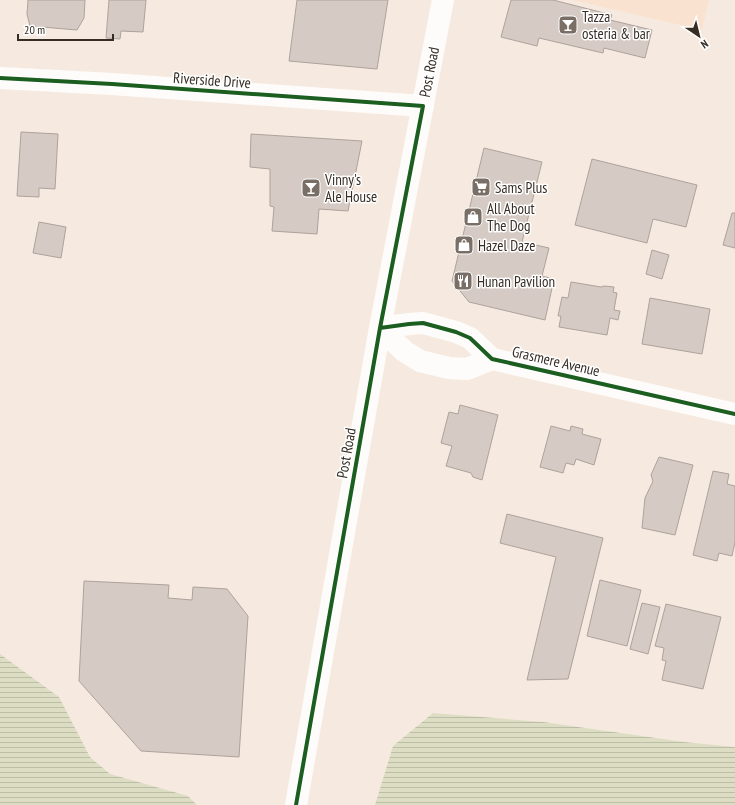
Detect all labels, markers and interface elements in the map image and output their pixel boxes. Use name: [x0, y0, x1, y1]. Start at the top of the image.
place label: Tazza osteria & bar: [582, 7, 651, 43]
bar icon: Tazza osteria & bar: [557, 14, 579, 36]
scale bar: [18, 16, 113, 42]
north arrow: [679, 16, 719, 56]
text: 20 m: [24, 22, 45, 37]
text: N: [698, 37, 711, 52]
street label: Post Road: [415, 45, 443, 99]
street label: Riverside Drive: [172, 68, 252, 92]
place label: Vinny's Ale House: [324, 170, 377, 206]
supermarket icon: Sams Plus: [470, 176, 492, 198]
bar icon: Vinny's Ale House: [300, 177, 322, 199]
place label: Sams Plus: [495, 178, 547, 197]
place label: All About The Dog: [487, 199, 535, 235]
shop icon: All About The Dog: [462, 206, 484, 228]
shop icon: Hazel Daze: [453, 234, 475, 256]
place label: Hazel Daze: [478, 236, 535, 255]
restaurant icon: Hunan Pavilion: [452, 270, 474, 292]
place label: Hunan Pavilion: [477, 272, 555, 291]
street label: Grasmere Avenue: [510, 342, 602, 380]
street label: Post Road: [332, 426, 360, 480]

